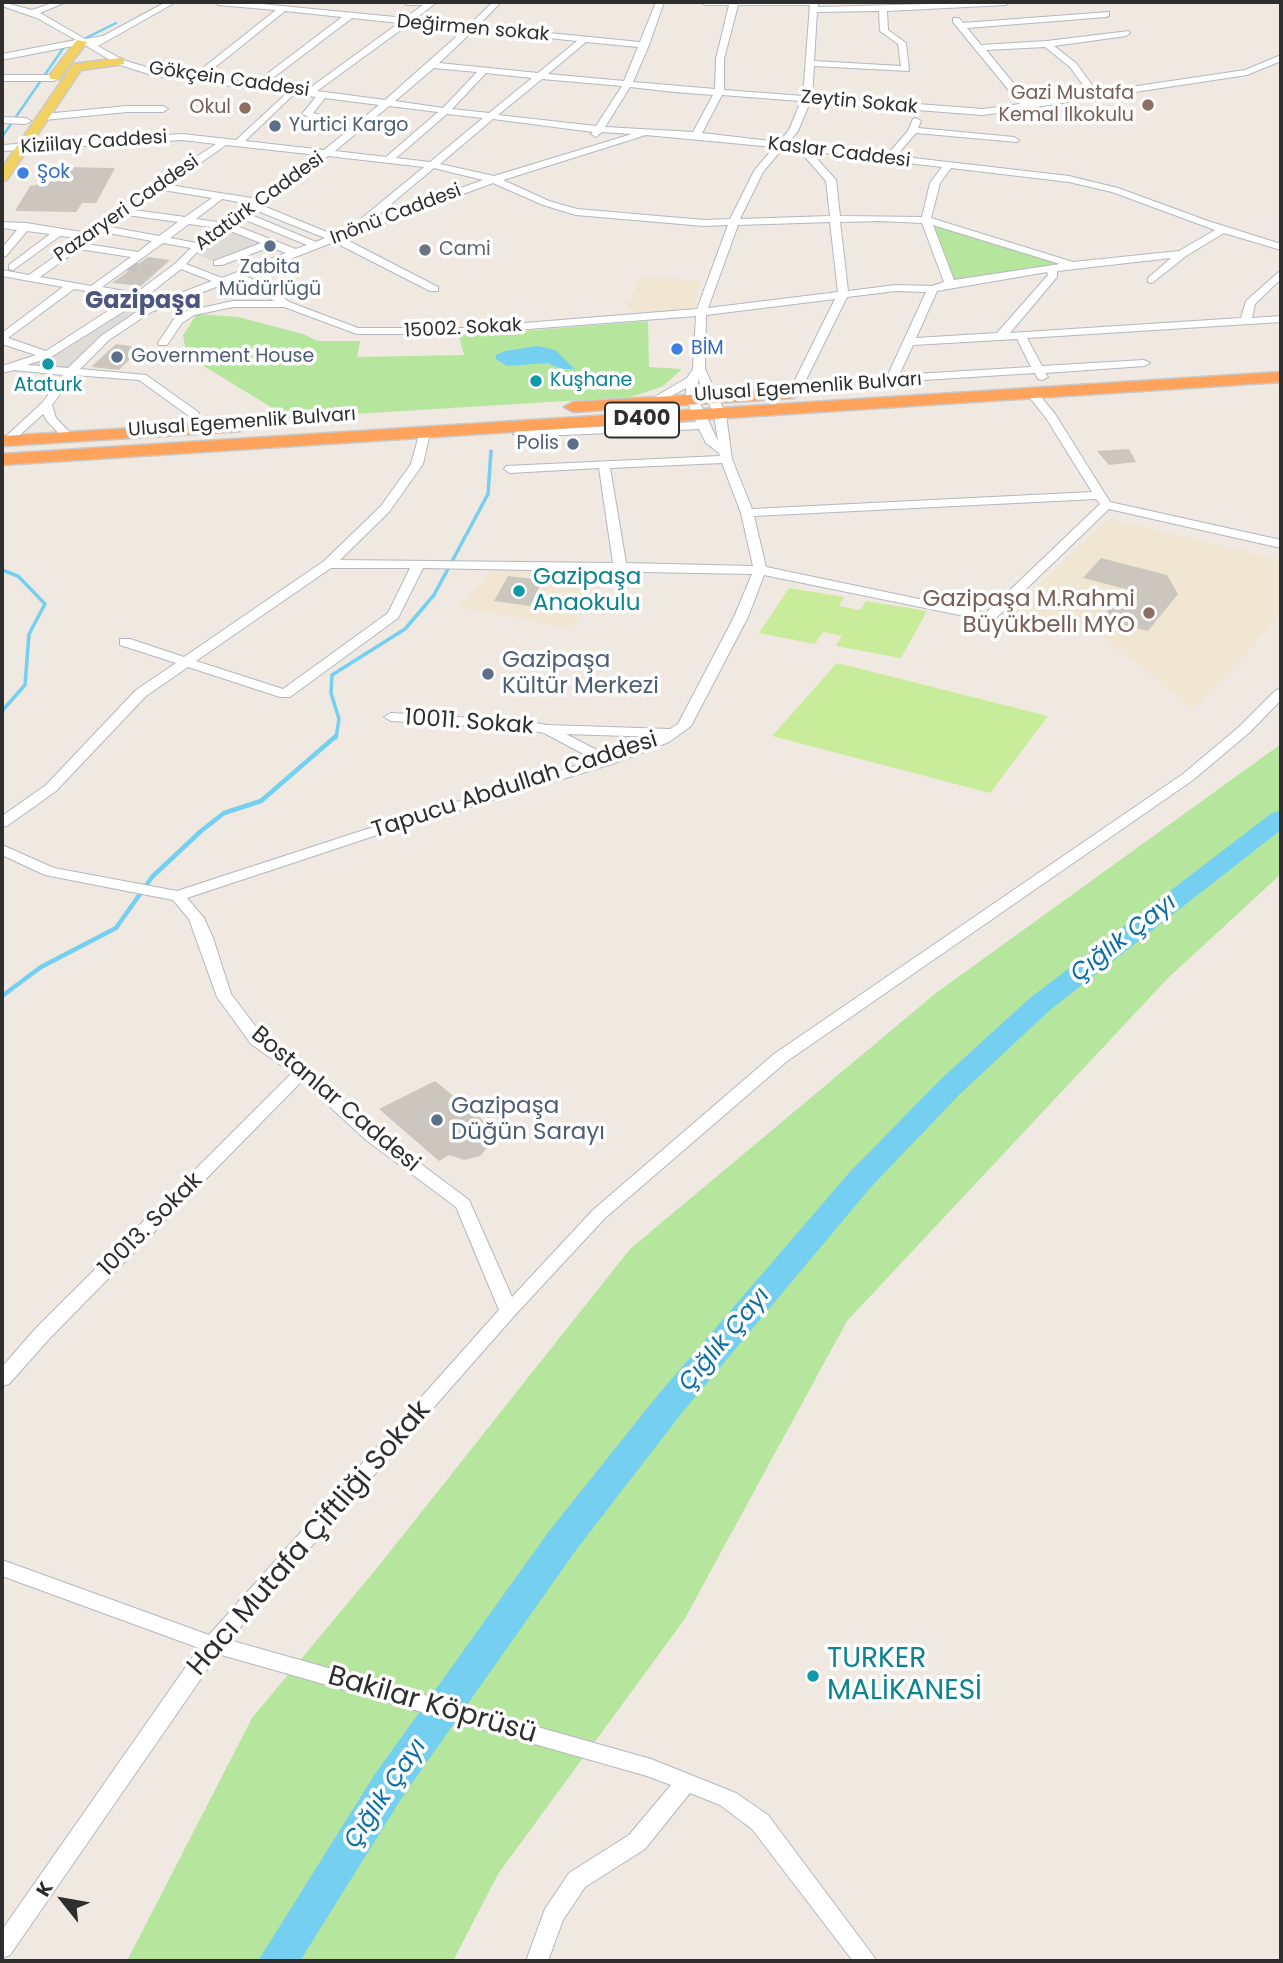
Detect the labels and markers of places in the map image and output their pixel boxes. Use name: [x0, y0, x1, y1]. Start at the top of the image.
place label: Gazi Mustafa Kemal Ilkokulu: [999, 83, 1134, 127]
place label: Okul: [189, 97, 231, 119]
marker: Gazi Mustafa Kemal Ilkokulu: [1140, 97, 1156, 113]
marker: Okul: [237, 100, 253, 116]
place label: Yurtici Kargo: [289, 115, 409, 137]
marker: Yurtici Kargo: [267, 118, 283, 134]
place label: Şok: [37, 162, 70, 184]
marker: Şok: [15, 165, 31, 181]
marker: Zabita Müdürlügü: [262, 238, 278, 254]
place label: Cami: [439, 239, 491, 261]
marker: Cami: [417, 242, 433, 258]
place label: Zabita Müdürlügü: [219, 257, 321, 301]
place label: BİM: [691, 338, 724, 360]
marker: BİM: [669, 341, 685, 357]
place label: Government House: [131, 346, 314, 368]
marker: Government House: [109, 349, 125, 365]
marker: Ataturk: [40, 356, 56, 372]
place label: Kuşhane: [550, 370, 632, 392]
marker: Kuşhane: [528, 373, 544, 389]
place label: Ataturk: [14, 375, 82, 397]
place label: Polis: [517, 433, 559, 455]
marker: Polis: [565, 436, 581, 452]
place label: Gazipaşa Anaokulu: [533, 564, 641, 618]
marker: Gazipaşa Anaokulu: [511, 583, 527, 599]
place label: Gazipaşa M.Rahmi Büyükbellı MYO: [922, 586, 1135, 640]
marker: Gazipaşa M.Rahmi Büyükbellı MYO: [1141, 605, 1157, 621]
place label: Gazipaşa Kültür Merkezi: [502, 647, 659, 701]
marker: Gazipaşa Kültür Merkezi: [480, 666, 496, 682]
place label: Gazipaşa Düğün Sarayı: [451, 1093, 605, 1147]
marker: Gazipaşa Düğün Sarayı: [429, 1112, 445, 1128]
place label: TURKER MALİKANESİ: [827, 1643, 982, 1709]
marker: TURKER MALİKANESİ: [805, 1668, 821, 1684]

